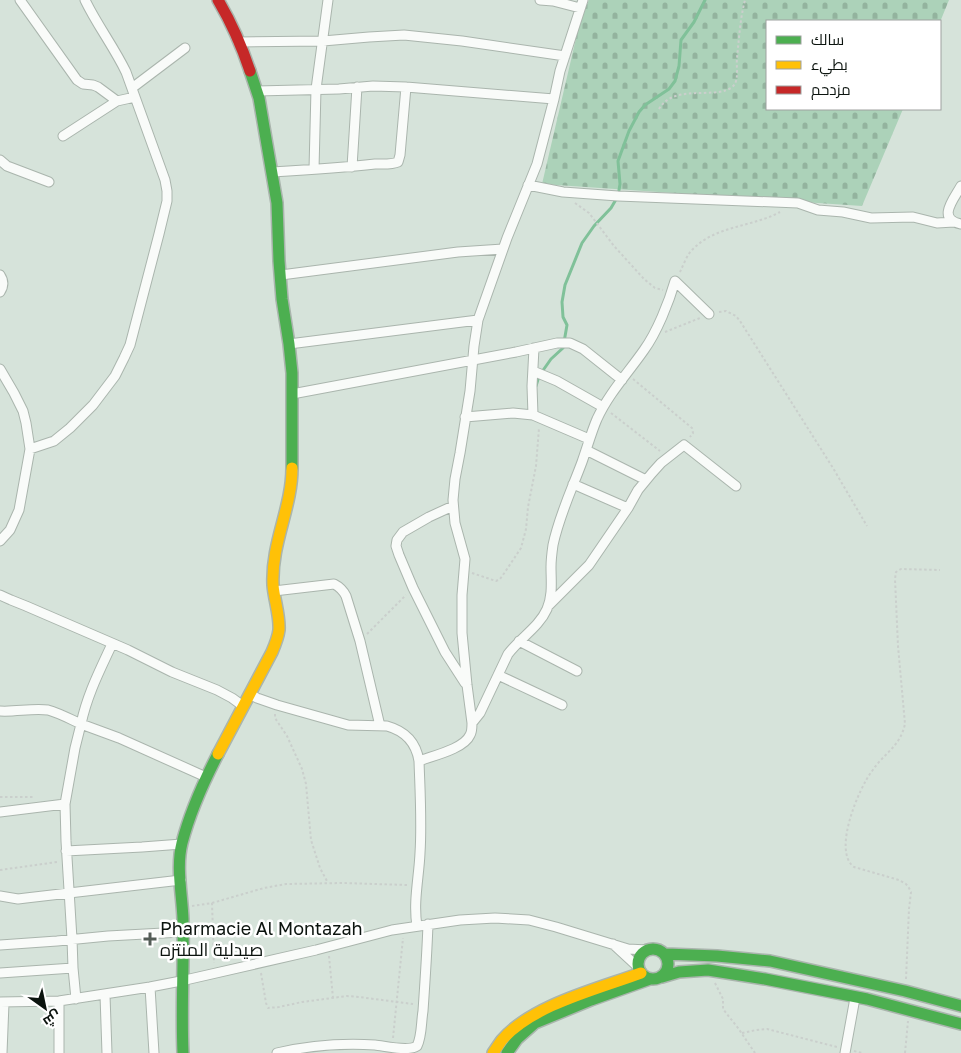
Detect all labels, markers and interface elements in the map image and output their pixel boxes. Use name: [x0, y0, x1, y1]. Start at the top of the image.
legend: [766, 20, 941, 110]
text: سالك: [811, 30, 844, 48]
text: بطيء: [811, 55, 848, 77]
text: مزدحم: [811, 80, 851, 100]
place label: Pharmacie Al Montazah صيدلية المنتزه: [160, 917, 363, 961]
marker: Pharmacie Al Montazah صيدلية المنتزه: [144, 933, 156, 945]
north arrow: [20, 983, 70, 1033]
text: ش: [40, 1006, 65, 1031]

